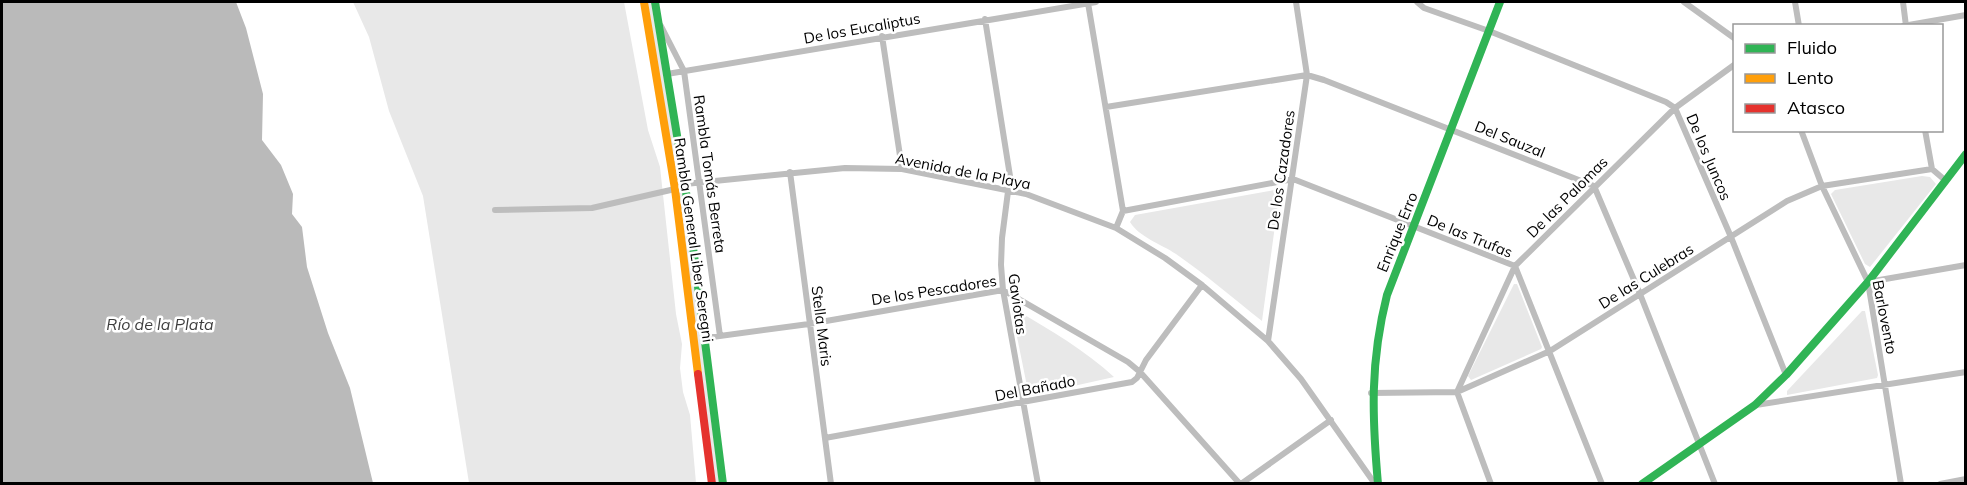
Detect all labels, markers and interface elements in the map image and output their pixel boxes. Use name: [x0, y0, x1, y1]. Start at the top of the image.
street label: De los Eucaliptus: [802, 8, 922, 48]
legend: [1733, 24, 1943, 132]
text: Fluido: [1787, 36, 1837, 59]
text: Lento: [1787, 66, 1834, 89]
street label: Rambla Tomás Berreta: [689, 94, 731, 254]
text: Atasco: [1787, 96, 1845, 119]
street label: De los Cazadores: [1263, 109, 1299, 231]
street label: De los Juncos: [1682, 111, 1736, 203]
street label: Del Sauzal: [1472, 116, 1548, 162]
street label: Rambla General Liber Seregni: [670, 136, 718, 344]
street label: Avenida de la Playa: [894, 149, 1032, 193]
street label: De las Palomas: [1522, 152, 1612, 242]
street label: Enrique Erro: [1372, 189, 1422, 275]
street label: De las Trufas: [1424, 210, 1516, 262]
street label: De las Culebras: [1595, 239, 1697, 313]
street label: De los Pescadores: [870, 271, 998, 309]
street label: Gaviotas: [1004, 272, 1032, 336]
street label: Barlovento: [1868, 278, 1902, 356]
street label: Stella Maris: [808, 285, 836, 367]
water label: Río de la Plata: [106, 314, 214, 334]
street label: Del Bañado: [993, 371, 1077, 405]

